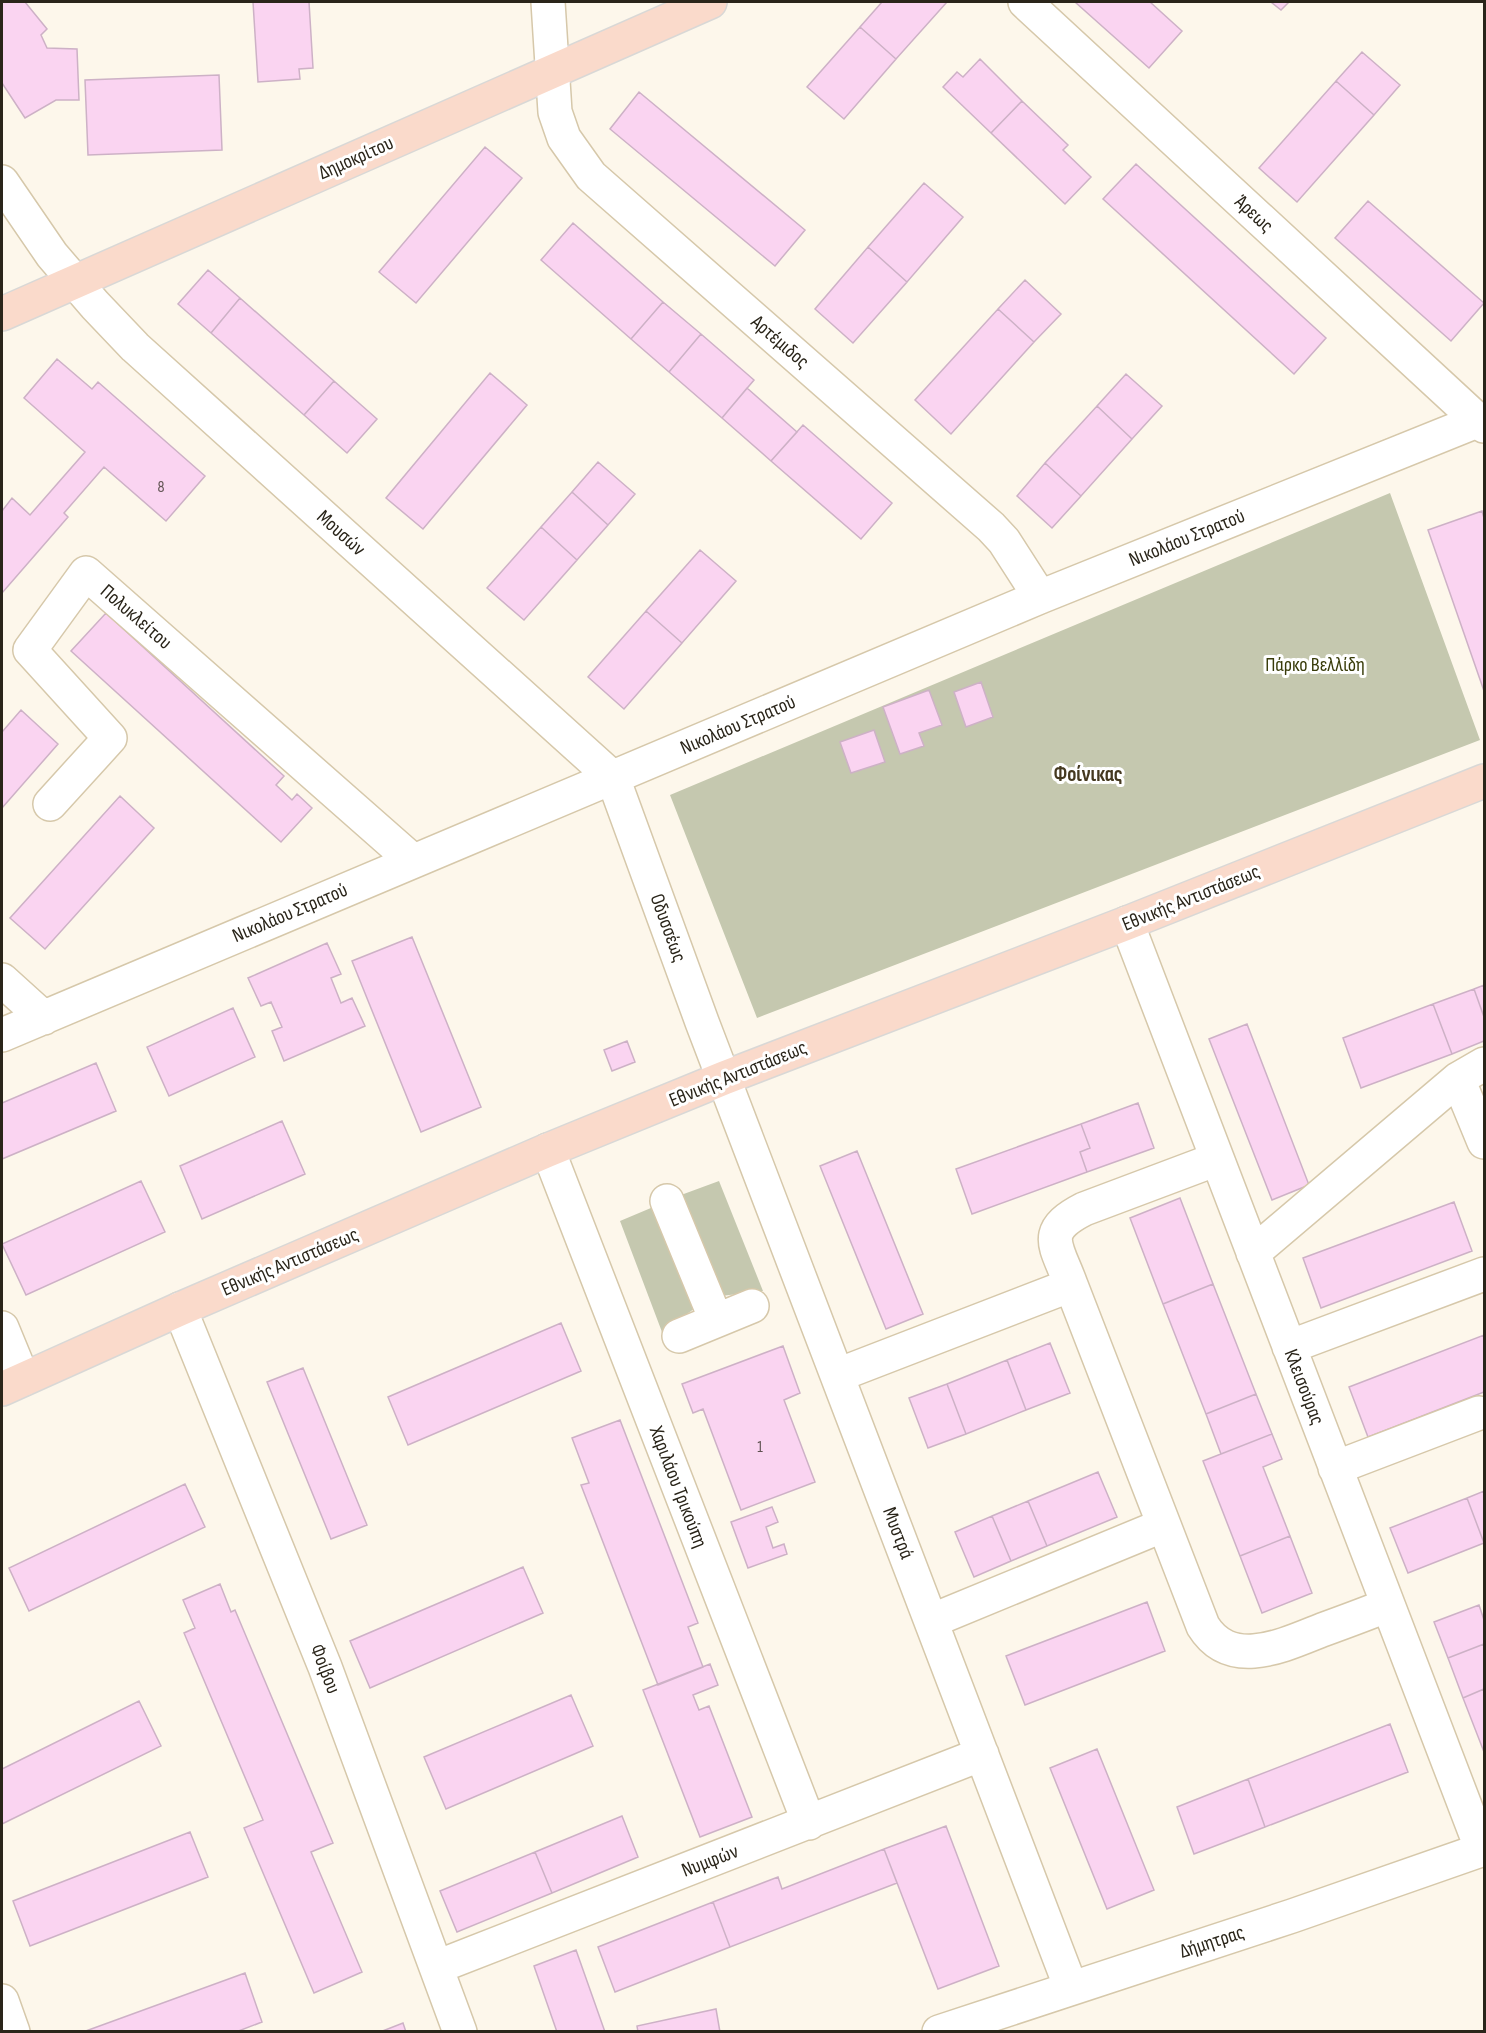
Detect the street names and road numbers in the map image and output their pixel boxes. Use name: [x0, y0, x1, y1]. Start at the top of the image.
street label: Δημοκρίτου: [315, 131, 397, 185]
street label: Άρεως: [1230, 190, 1278, 238]
street label: Αρτέμιδος: [745, 310, 814, 374]
street label: Νικολάου Στρατού: [1126, 504, 1248, 572]
street label: Μουσών: [312, 505, 370, 561]
street label: Πολυκλείτου: [95, 580, 177, 654]
street label: Νικολάου Στρατού: [677, 690, 799, 760]
street label: Εθνικής Αντιστάσεως: [1119, 859, 1263, 937]
street label: Νικολάου Στρατού: [229, 878, 351, 948]
street label: Οδυσσέως: [645, 890, 691, 966]
street label: Εθνικής Αντιστάσεως: [666, 1035, 810, 1113]
street label: Εθνικής Αντιστάσεως: [218, 1222, 362, 1302]
street label: Κλεισούρας: [1279, 1346, 1329, 1428]
street label: Χαριλάου Τρικούπη: [643, 1422, 712, 1551]
street label: Μυστρά: [877, 1504, 919, 1563]
street label: Φοίβου: [305, 1641, 345, 1697]
street label: Νυμφών: [678, 1839, 742, 1883]
street label: Δήμητρας: [1177, 1920, 1248, 1964]

